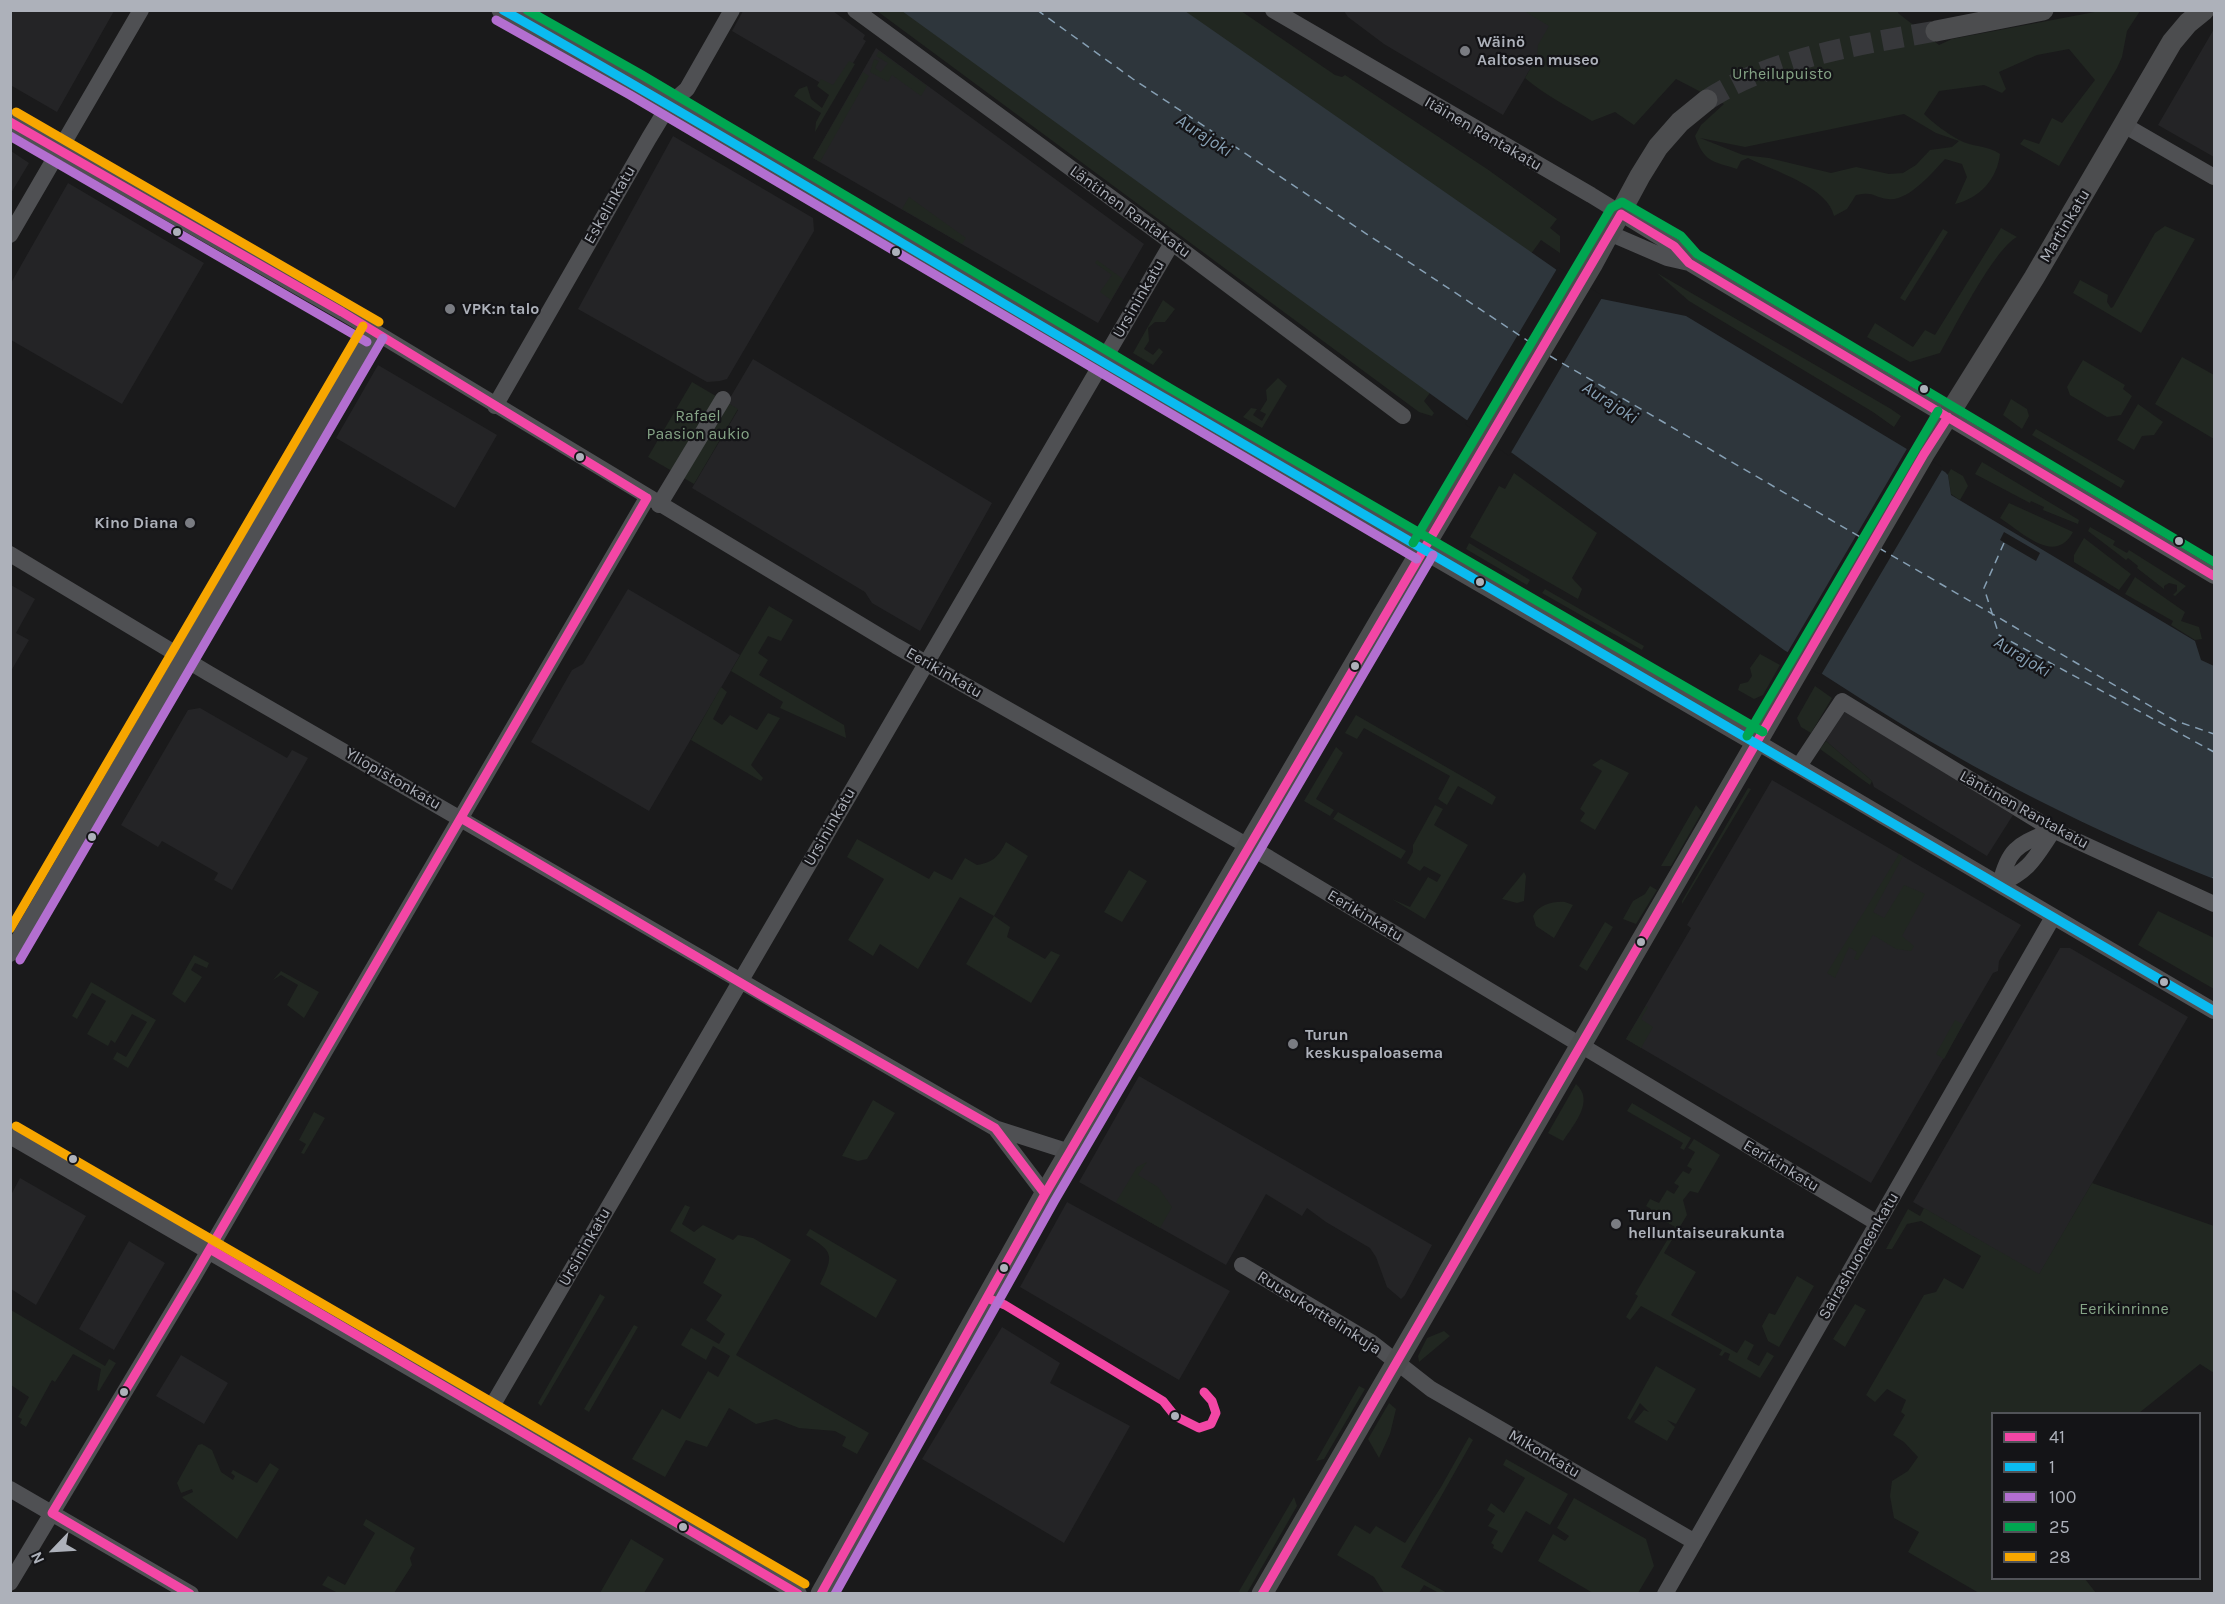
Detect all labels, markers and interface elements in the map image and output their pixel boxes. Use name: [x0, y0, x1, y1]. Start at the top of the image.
place label: Wäinö Aaltosen museo: [1477, 32, 1599, 70]
marker: Wäinö Aaltosen museo: [1458, 44, 1472, 58]
park label: Urheilupuisto: [1732, 64, 1832, 84]
street label: Itäinen Rantakatu: [1421, 93, 1545, 175]
water label: Aurajoki: [1172, 110, 1236, 162]
street label: Läntinen Rantakatu: [1066, 162, 1194, 262]
street label: Eskelinkatu: [580, 163, 640, 247]
street label: Martinkatu: [2036, 186, 2094, 266]
unlabelled marker: [171, 226, 183, 238]
unlabelled marker: [890, 246, 902, 258]
street label: Ursininkatu: [1109, 257, 1169, 341]
place label: VPK:n talo: [462, 299, 539, 319]
marker: VPK:n talo: [443, 302, 457, 316]
water label: Aurajoki: [1578, 377, 1642, 429]
unlabelled marker: [1918, 383, 1930, 395]
park label: Rafael Paasion aukio: [647, 406, 749, 444]
unlabelled marker: [574, 451, 586, 463]
place label: Kino Diana: [94, 513, 178, 533]
marker: Kino Diana: [183, 516, 197, 530]
unlabelled marker: [2173, 535, 2185, 547]
unlabelled marker: [1474, 576, 1486, 588]
water label: Aurajoki: [1990, 632, 2054, 682]
street label: Eerikinkatu: [903, 644, 985, 702]
unlabelled marker: [1349, 660, 1361, 672]
street label: Yliopistonkatu: [342, 744, 444, 814]
street label: Läntinen Rantakatu: [1956, 767, 2092, 853]
street label: Ursininkatu: [800, 785, 860, 869]
unlabelled marker: [86, 831, 98, 843]
street label: Eerikinkatu: [1324, 886, 1406, 946]
unlabelled marker: [1635, 936, 1647, 948]
unlabelled marker: [2158, 976, 2170, 988]
place label: Turun keskuspaloasema: [1305, 1025, 1443, 1063]
marker: Turun keskuspaloasema: [1286, 1037, 1300, 1051]
street label: Eerikinkatu: [1740, 1136, 1822, 1196]
unlabelled marker: [67, 1153, 79, 1165]
street label: Sairashuoneenkatu: [1815, 1189, 1903, 1323]
street label: Ursininkatu: [555, 1205, 615, 1289]
place label: Turun helluntaiseurakunta: [1628, 1205, 1785, 1243]
marker: Turun helluntaiseurakunta: [1609, 1217, 1623, 1231]
unlabelled marker: [998, 1262, 1010, 1274]
street label: Ruusukorttelinkuja: [1253, 1267, 1385, 1359]
park label: Eerikinrinne: [2079, 1299, 2169, 1319]
unlabelled marker: [118, 1386, 130, 1398]
unlabelled marker: [1169, 1410, 1181, 1422]
legend: [1991, 1412, 2201, 1580]
street label: Mikonkatu: [1505, 1426, 1583, 1482]
text: 41: [2049, 1426, 2065, 1448]
text: 1: [2049, 1456, 2055, 1478]
text: 100: [2049, 1486, 2076, 1508]
text: 25: [2049, 1516, 2070, 1538]
north arrow: [24, 1520, 84, 1580]
unlabelled marker: [677, 1521, 689, 1533]
text: 28: [2049, 1546, 2071, 1568]
text: N: [26, 1549, 48, 1567]

